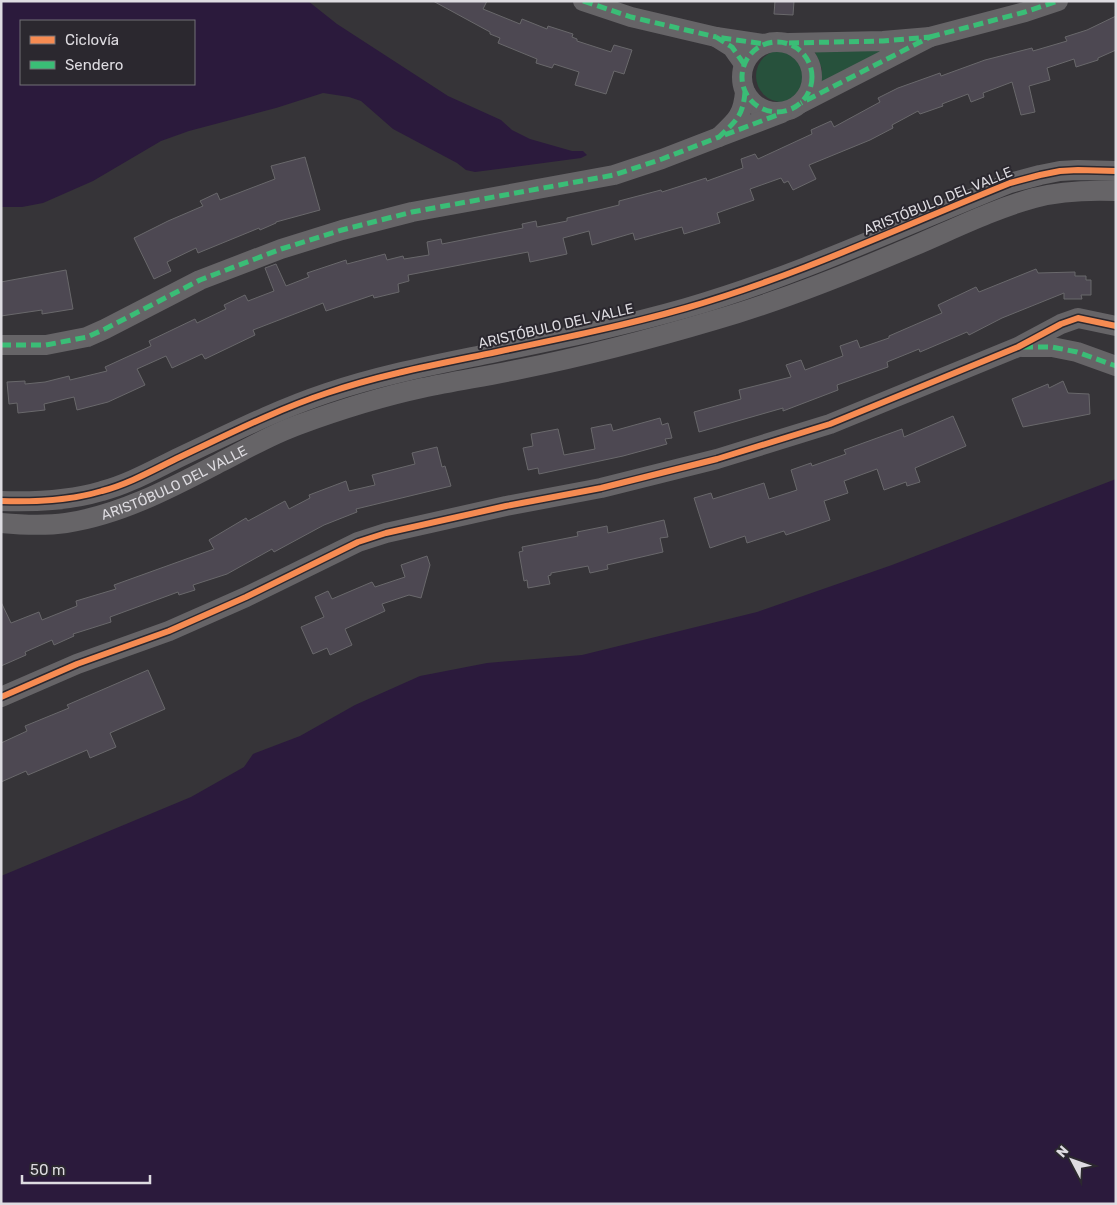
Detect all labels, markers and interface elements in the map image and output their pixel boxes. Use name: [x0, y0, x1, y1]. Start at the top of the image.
legend: [20, 20, 195, 85]
text: Ciclovía: [65, 31, 119, 49]
text: Sendero: [65, 56, 123, 74]
street label: ARISTÓBULO DEL VALLE: [861, 162, 1015, 239]
street label: ARISTÓBULO DEL VALLE: [476, 299, 635, 352]
street label: ARISTÓBULO DEL VALLE: [99, 442, 250, 523]
north arrow: [1047, 1135, 1097, 1185]
text: N: [1053, 1142, 1072, 1161]
scale bar: [22, 1152, 150, 1184]
text: 50 m: [30, 1161, 65, 1179]

